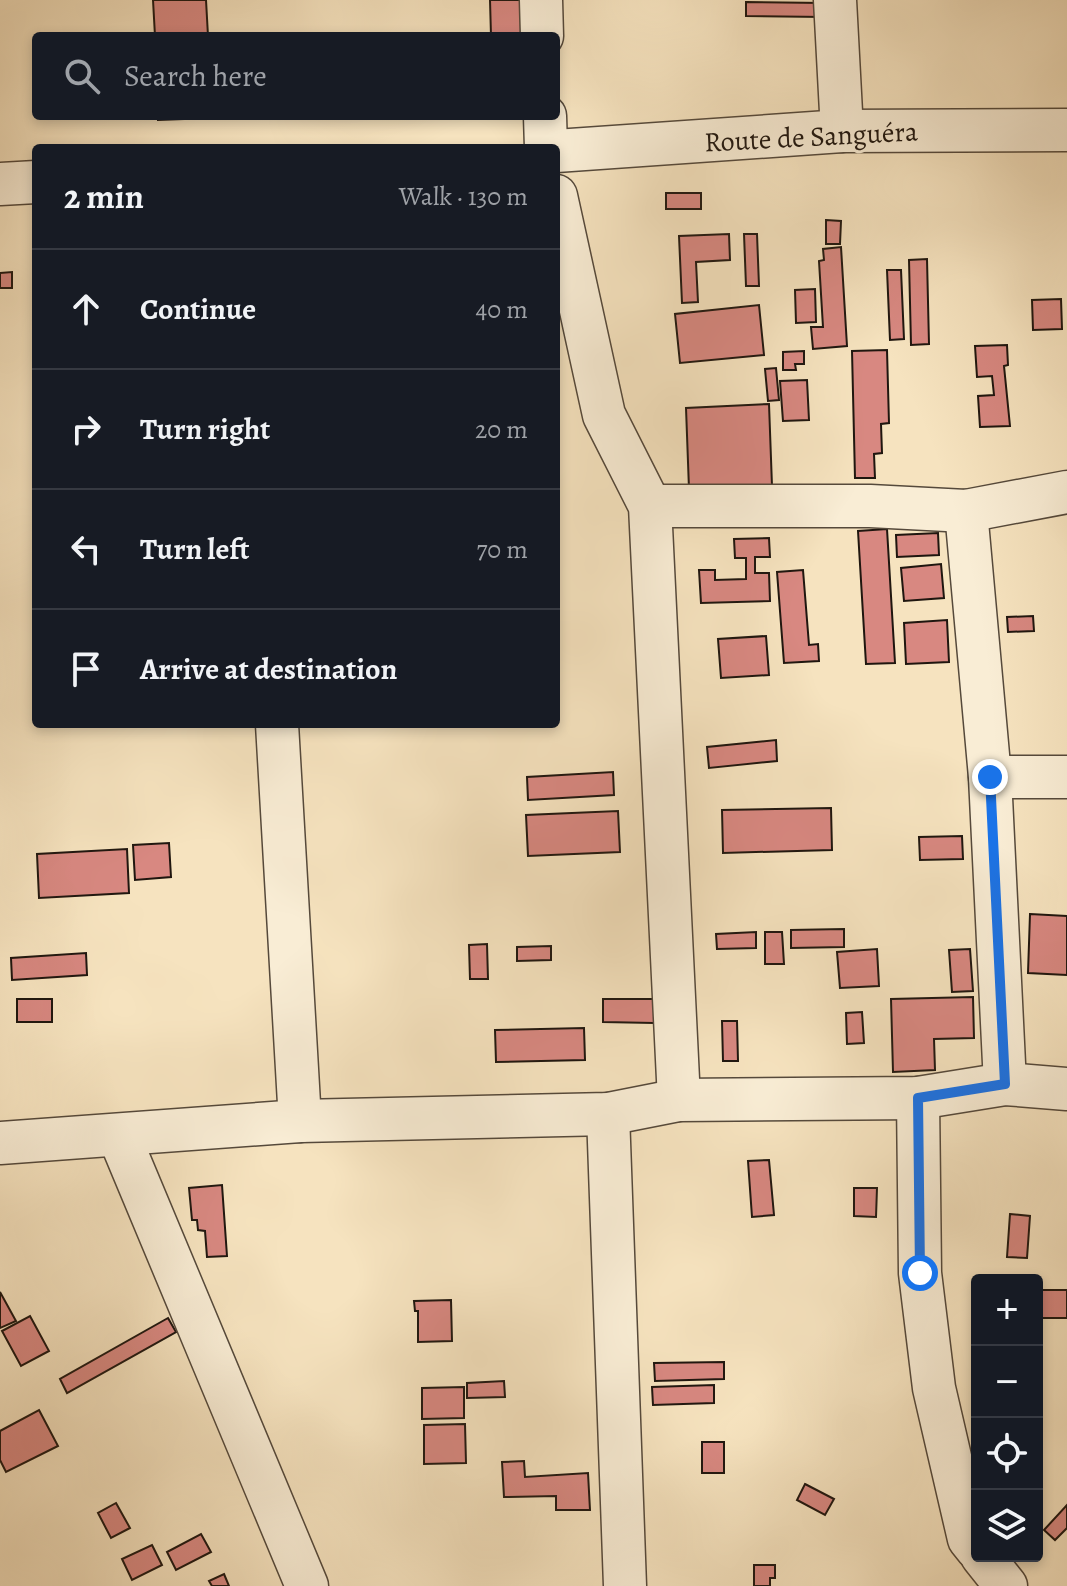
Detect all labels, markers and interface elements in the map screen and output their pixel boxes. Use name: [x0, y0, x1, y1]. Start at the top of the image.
search box: [32, 32, 560, 120]
icon: search: [60, 54, 104, 98]
text: Search here: [124, 56, 267, 96]
street label: Route de Sanguéra: [703, 112, 919, 162]
text: 2 min: [64, 173, 144, 220]
text: Walk · 130 m: [399, 179, 528, 214]
icon: ahead: [64, 287, 108, 331]
text: Continue: [140, 289, 256, 329]
text: 40 m: [476, 292, 528, 327]
icon: right: [64, 407, 108, 451]
text: Turn right: [140, 409, 270, 449]
text: 20 m: [475, 412, 528, 447]
icon: left: [64, 527, 108, 571]
text: Turn left: [140, 529, 249, 569]
text: 70 m: [476, 532, 528, 567]
icon: arrive: [64, 647, 108, 691]
text: Arrive at destination: [140, 649, 397, 689]
route end: [972, 759, 1008, 795]
route start: [902, 1255, 938, 1291]
map controls: [971, 1274, 1043, 1562]
button: +: [971, 1274, 1043, 1346]
button: −: [971, 1346, 1043, 1418]
button: locate: [971, 1418, 1043, 1490]
button: layers: [971, 1490, 1043, 1562]

